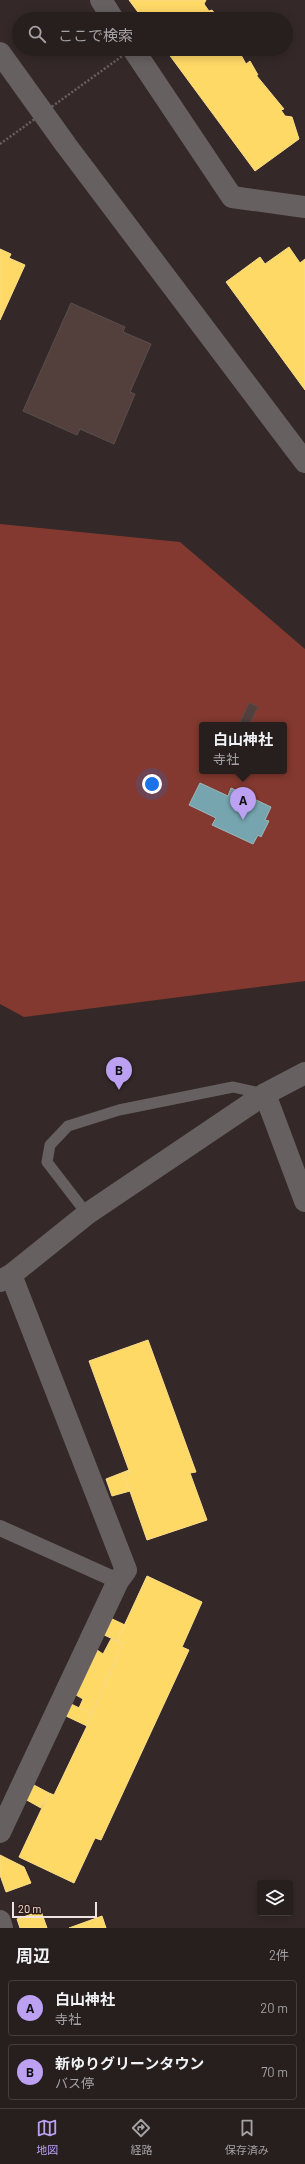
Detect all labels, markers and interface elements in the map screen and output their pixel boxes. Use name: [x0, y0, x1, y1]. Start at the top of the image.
search box: [12, 12, 293, 56]
icon: search: [26, 23, 48, 45]
text: ここで検索: [58, 26, 133, 44]
popup: [199, 722, 287, 774]
text: 白山神社: [213, 730, 273, 748]
text: 寺社: [213, 751, 239, 767]
your location: [142, 774, 162, 794]
pin: A: [230, 787, 256, 820]
pin: B: [106, 1057, 132, 1090]
map controls: [257, 1880, 293, 1916]
button: layers: [257, 1880, 293, 1916]
scale bar: [12, 1900, 97, 1919]
text: 20 m: [18, 1902, 41, 1915]
text: 周辺: [16, 1945, 50, 1965]
text: 2件: [269, 1947, 289, 1963]
text: 白山神社: [55, 1990, 115, 2008]
text: A: [26, 2000, 34, 2016]
text: 20 m: [260, 2000, 288, 2016]
text: 寺社: [55, 2011, 81, 2027]
text: 新ゆりグリーンタウン: [55, 2054, 204, 2072]
text: B: [26, 2064, 34, 2080]
text: 70 m: [261, 2064, 288, 2080]
text: バス停: [55, 2075, 94, 2091]
tab: 地図: [36, 2117, 58, 2157]
tab: 経路: [130, 2117, 152, 2157]
tab: 保存済み: [225, 2117, 269, 2157]

